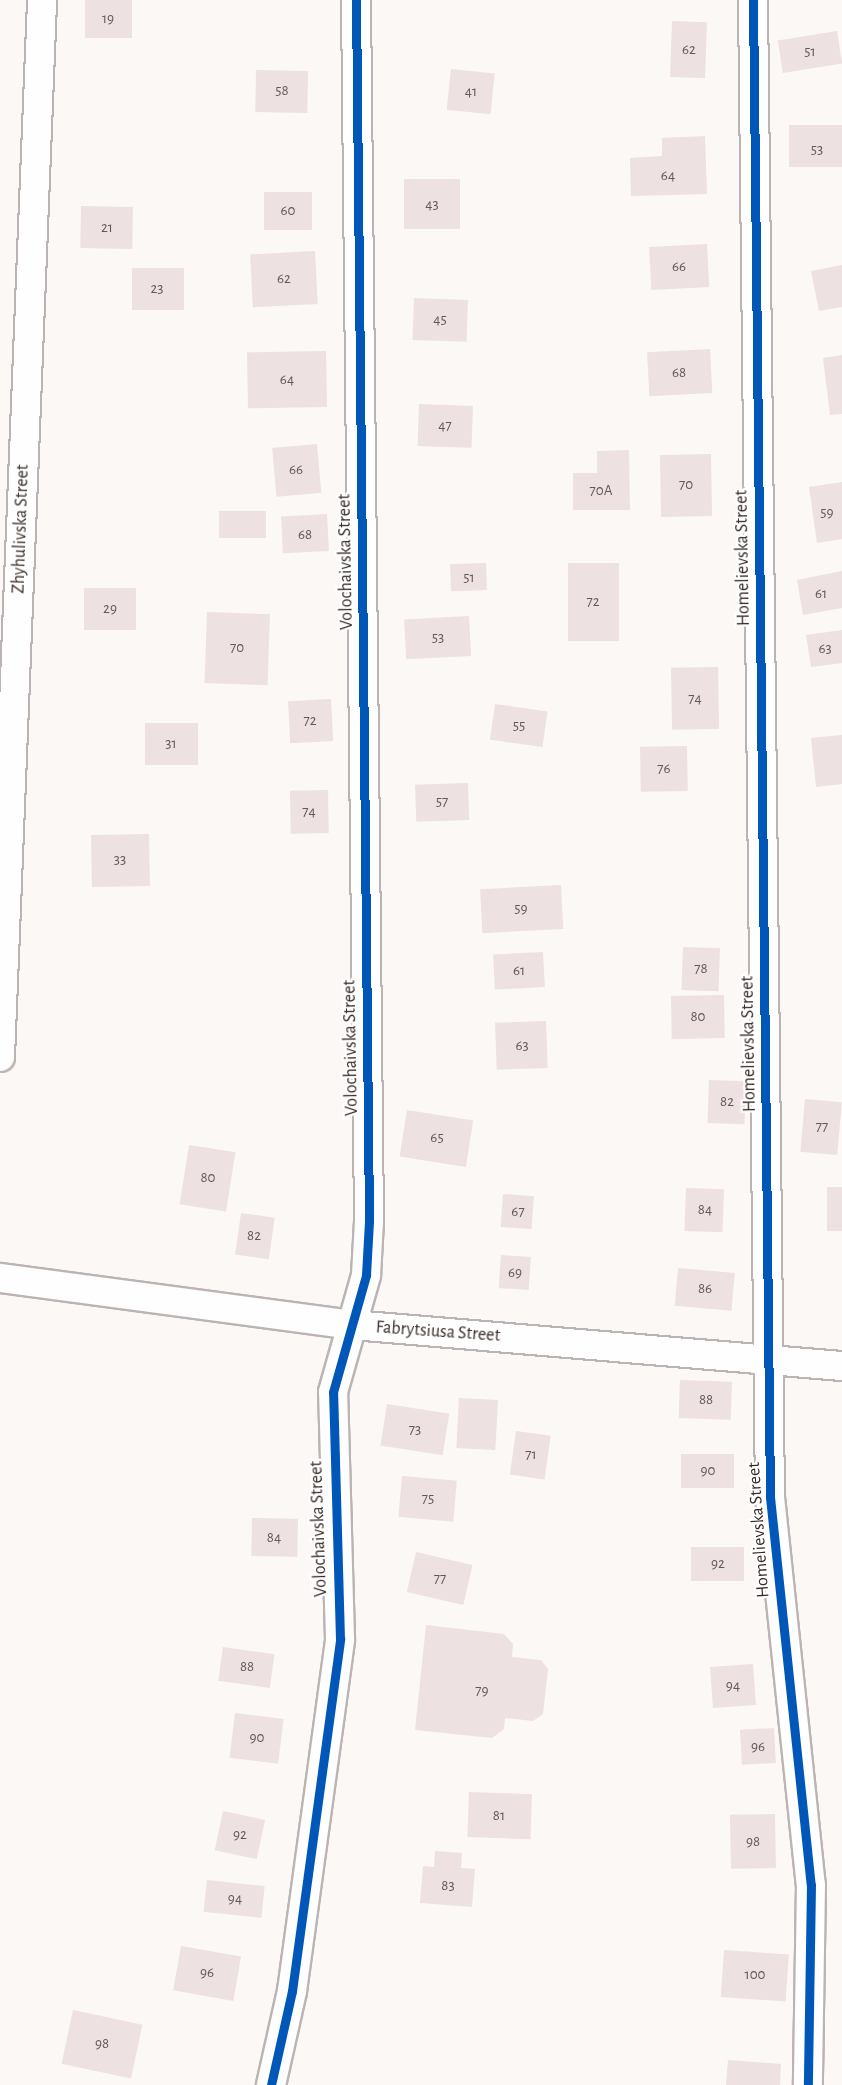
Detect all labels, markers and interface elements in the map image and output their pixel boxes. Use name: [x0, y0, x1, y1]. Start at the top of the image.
house number: 19: [102, 10, 114, 28]
house number: 62: [682, 41, 696, 59]
house number: 51: [804, 43, 816, 61]
house number: 58: [275, 82, 289, 100]
house number: 41: [465, 83, 477, 101]
house number: 53: [811, 141, 823, 159]
house number: 64: [661, 167, 675, 185]
house number: 43: [425, 196, 439, 214]
house number: 60: [281, 202, 295, 220]
house number: 21: [101, 219, 113, 237]
house number: 66: [672, 258, 686, 276]
house number: 62: [277, 270, 291, 288]
house number: 23: [150, 280, 164, 298]
house number: 45: [433, 311, 447, 329]
house number: 68: [672, 364, 686, 382]
house number: 64: [280, 371, 294, 389]
house number: 47: [438, 417, 452, 435]
house number: 66: [289, 461, 303, 479]
street label: Zhyhulivska Street: [8, 464, 34, 594]
house number: 70: [679, 476, 693, 494]
house number: 70А: [590, 482, 612, 500]
street label: Homelievska Street: [731, 490, 755, 626]
street label: Volochaivska Street: [334, 494, 358, 630]
house number: 59: [820, 504, 834, 522]
house number: 68: [298, 526, 312, 544]
house number: 51: [463, 569, 475, 587]
house number: 61: [815, 585, 827, 603]
house number: 72: [586, 593, 600, 611]
house number: 29: [103, 600, 117, 618]
house number: 53: [432, 629, 444, 647]
house number: 70: [230, 639, 244, 657]
house number: 63: [818, 640, 832, 658]
house number: 74: [688, 690, 702, 708]
house number: 72: [303, 712, 317, 730]
house number: 55: [513, 717, 525, 735]
house number: 31: [165, 735, 177, 753]
house number: 76: [657, 760, 671, 778]
house number: 57: [436, 793, 448, 811]
house number: 74: [302, 803, 316, 821]
house number: 33: [114, 851, 126, 869]
house number: 59: [514, 900, 528, 918]
house number: 78: [694, 960, 708, 978]
house number: 61: [513, 962, 525, 980]
street label: Homelievska Street: [737, 976, 761, 1112]
street label: Volochaivska Street: [339, 980, 363, 1116]
house number: 80: [690, 1008, 706, 1026]
house number: 63: [515, 1037, 529, 1055]
house number: 82: [720, 1093, 734, 1111]
house number: 77: [816, 1118, 828, 1136]
house number: 65: [430, 1129, 444, 1147]
house number: 80: [200, 1169, 216, 1187]
house number: 84: [698, 1201, 712, 1219]
house number: 67: [511, 1203, 525, 1221]
house number: 82: [247, 1227, 261, 1245]
house number: 69: [508, 1264, 522, 1282]
house number: 86: [698, 1280, 712, 1298]
street label: Fabrytsiusa Street: [375, 1317, 501, 1347]
house number: 88: [699, 1391, 713, 1409]
house number: 73: [409, 1421, 421, 1439]
house number: 71: [525, 1446, 537, 1464]
street label: Volochaivska Street: [306, 1461, 332, 1597]
street label: Homelievska Street: [743, 1461, 775, 1599]
house number: 90: [701, 1462, 715, 1480]
house number: 75: [422, 1490, 434, 1508]
house number: 84: [267, 1529, 281, 1547]
house number: 92: [711, 1555, 725, 1573]
house number: 77: [434, 1570, 446, 1588]
house number: 88: [240, 1658, 254, 1676]
house number: 94: [726, 1677, 740, 1695]
house number: 79: [475, 1682, 489, 1700]
house number: 90: [250, 1729, 264, 1747]
house number: 96: [751, 1738, 765, 1756]
house number: 81: [493, 1807, 505, 1825]
house number: 92: [233, 1826, 247, 1844]
house number: 98: [746, 1833, 760, 1851]
house number: 83: [441, 1877, 455, 1895]
house number: 94: [228, 1890, 242, 1908]
house number: 96: [200, 1964, 214, 1982]
house number: 100: [745, 1966, 765, 1984]
house number: 98: [95, 2035, 109, 2053]

